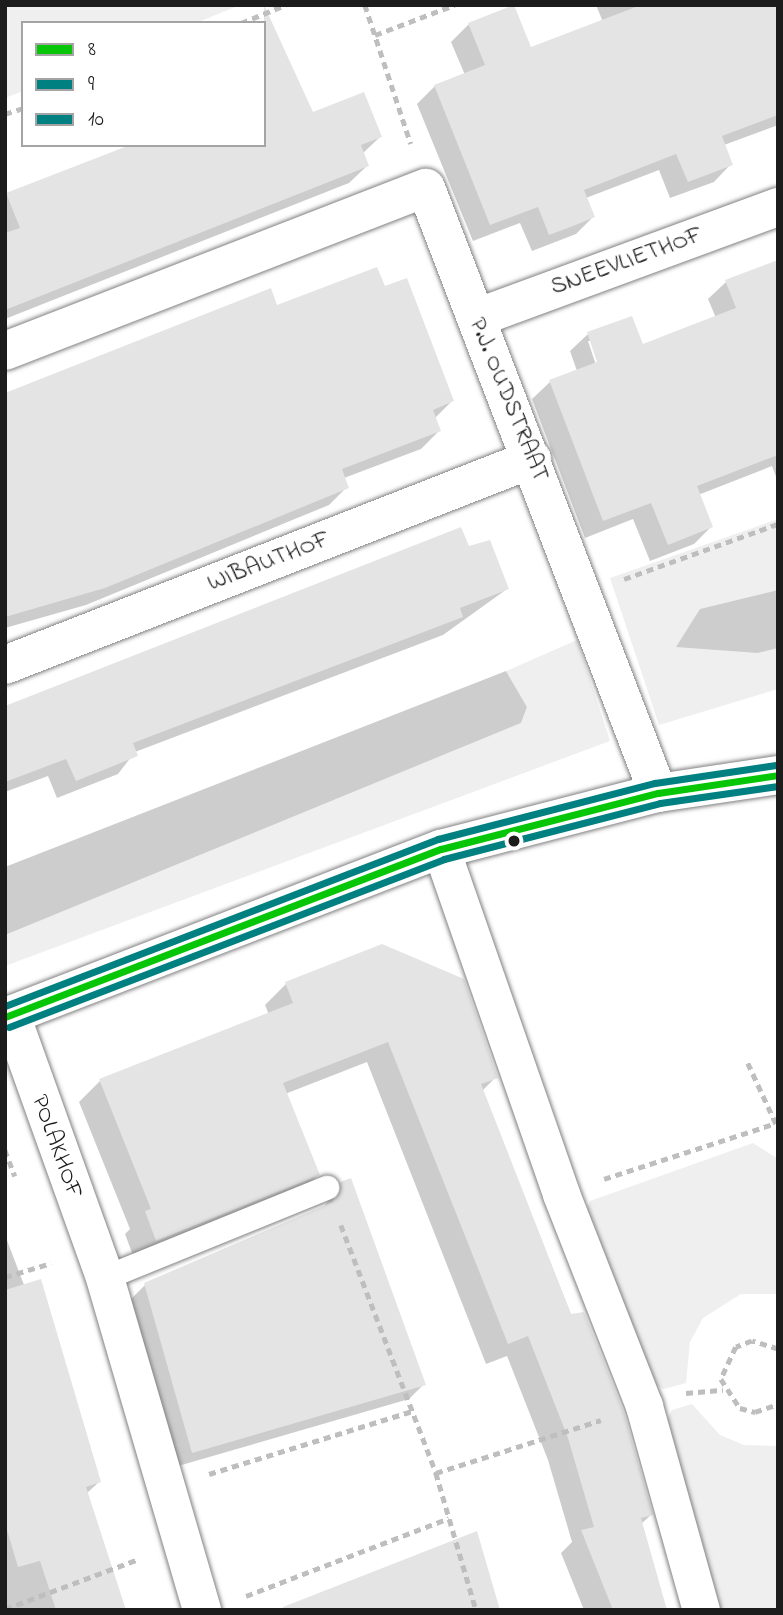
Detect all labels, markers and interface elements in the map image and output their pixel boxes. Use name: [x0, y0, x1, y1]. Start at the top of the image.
legend: [21, 21, 266, 147]
text: 8: [88, 35, 96, 65]
text: 9: [88, 70, 94, 100]
text: 10: [88, 105, 104, 135]
street label: SNEEVLIETHOF: [547, 221, 707, 303]
street label: P.J. OUDSTRAAT: [462, 314, 554, 486]
street label: WIBAUTHOF: [204, 525, 334, 599]
unlabelled marker: [507, 834, 521, 848]
street label: POLAKHOF: [24, 1091, 88, 1203]

